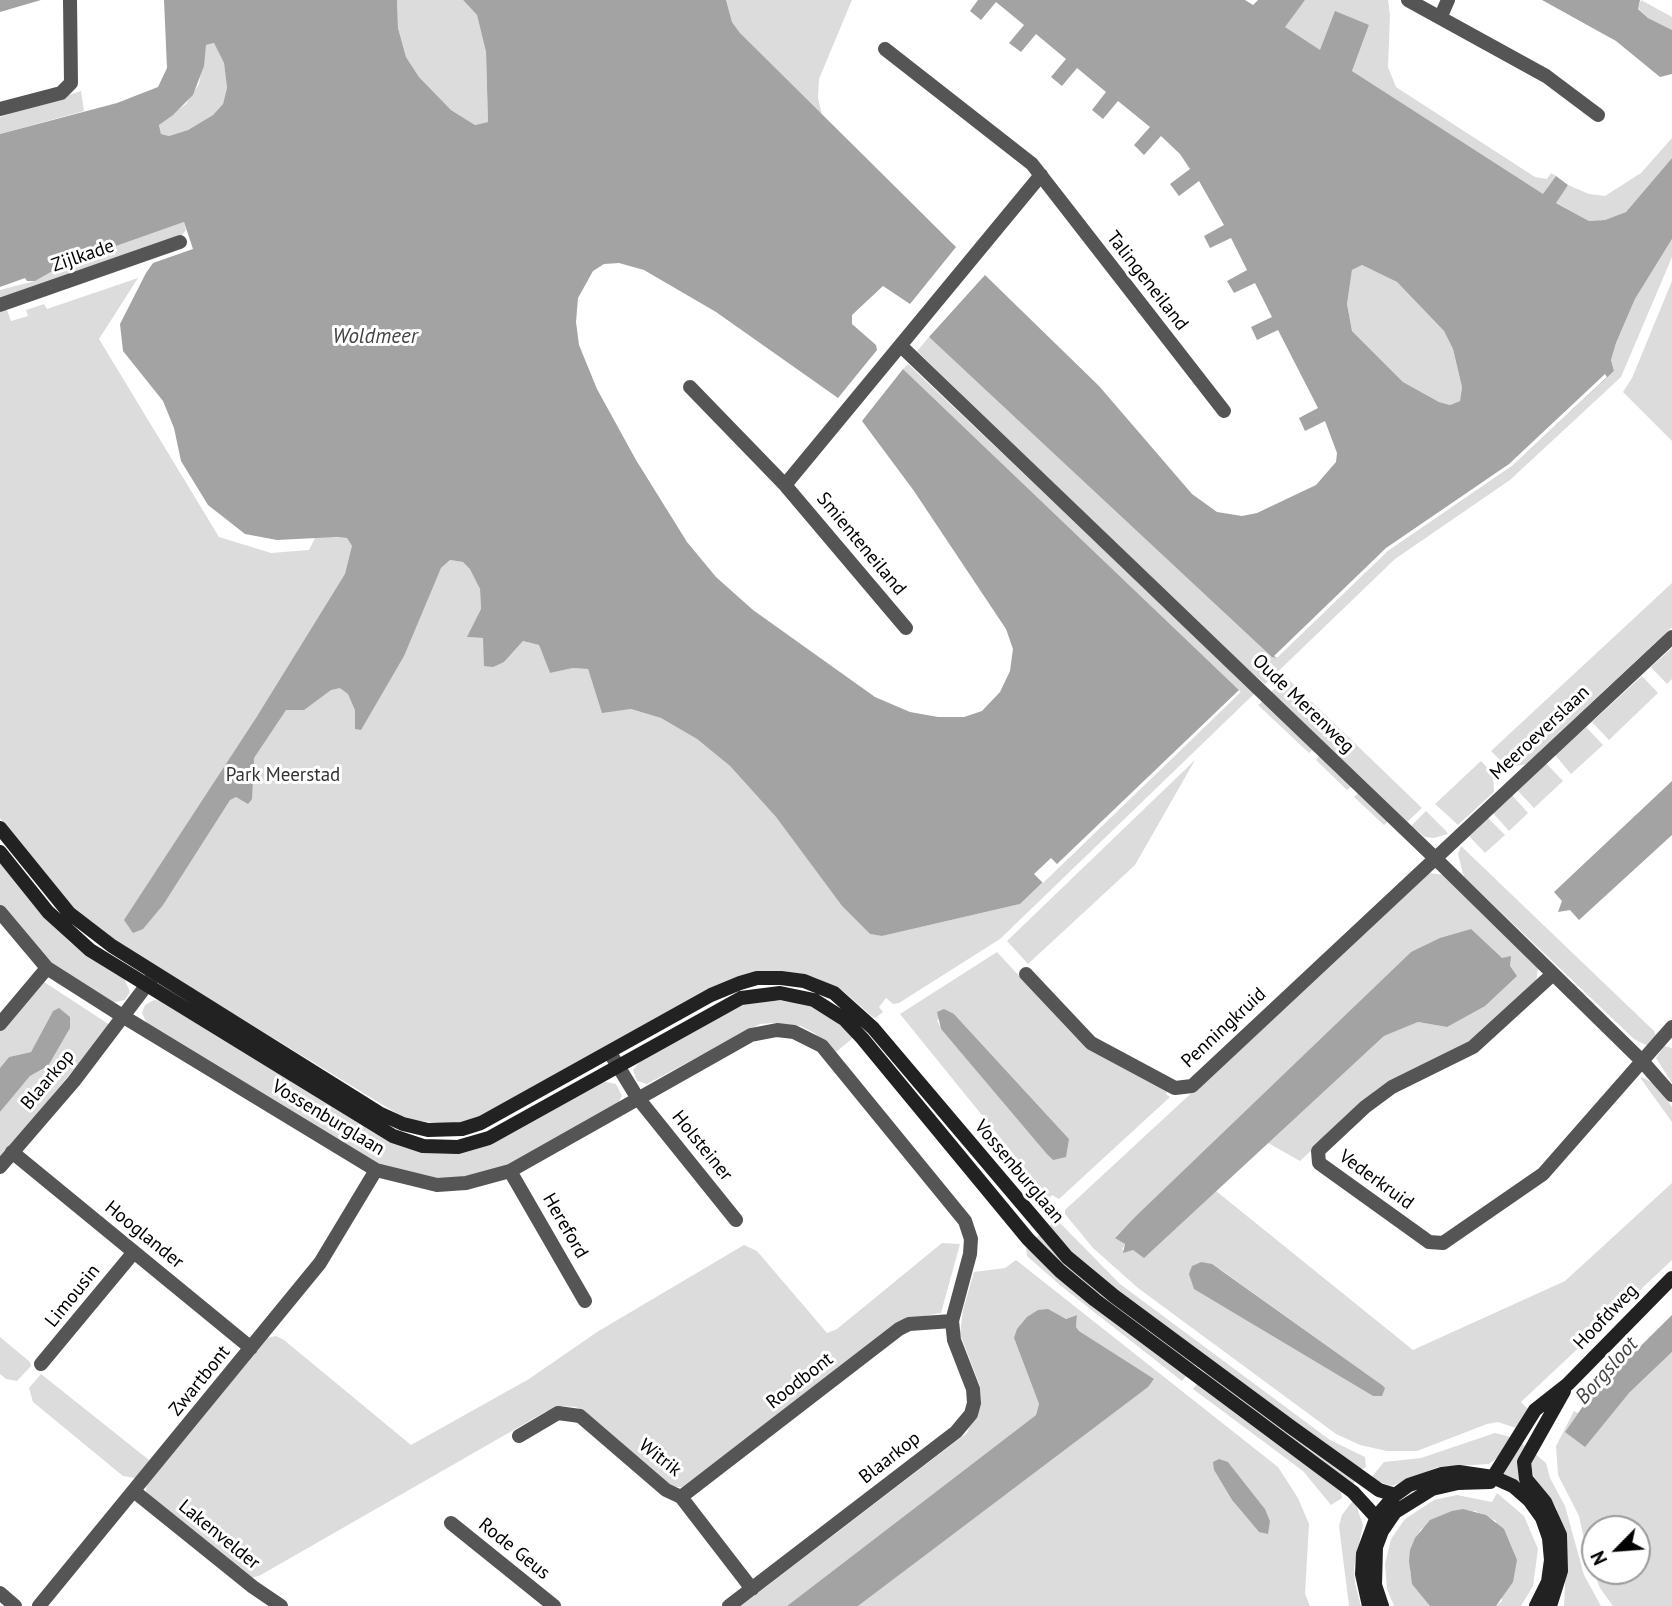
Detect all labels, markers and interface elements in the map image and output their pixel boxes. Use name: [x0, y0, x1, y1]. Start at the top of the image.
street label: Talingeneiland: [1101, 227, 1193, 335]
street label: Zijlkade: [49, 235, 117, 277]
water label: Woldmeer: [332, 324, 418, 350]
street label: Smienteneiland: [811, 488, 911, 600]
street label: Oude Merenweg: [1247, 650, 1359, 758]
street label: Meeroeverslaan: [1485, 681, 1595, 785]
park label: Park Meerstad: [226, 765, 340, 787]
street label: Penningkruid: [1177, 983, 1271, 1073]
street label: Blaarkop: [16, 1045, 80, 1115]
street label: Vossenburglaan: [267, 1075, 389, 1161]
street label: Holsteiner: [667, 1106, 737, 1186]
street label: Vossenburglaan: [969, 1116, 1069, 1228]
street label: Vederkruid: [1334, 1145, 1418, 1215]
street label: Hereford: [537, 1189, 593, 1263]
street label: Hooglander: [100, 1196, 188, 1274]
street label: Limousin: [41, 1260, 105, 1332]
street label: Hoofdweg: [1569, 1279, 1643, 1355]
water label: Borgsloot: [1570, 1332, 1644, 1410]
street label: Zwartbont: [165, 1341, 235, 1421]
street label: Roodbont: [762, 1348, 838, 1414]
street label: Blaarkop: [855, 1427, 925, 1489]
street label: Witrik: [634, 1434, 686, 1482]
street label: Lakenvelder: [174, 1495, 264, 1575]
street label: Rode Geus: [474, 1513, 554, 1585]
north arrow: [1581, 1515, 1651, 1585]
text: N: [1585, 1547, 1612, 1569]

